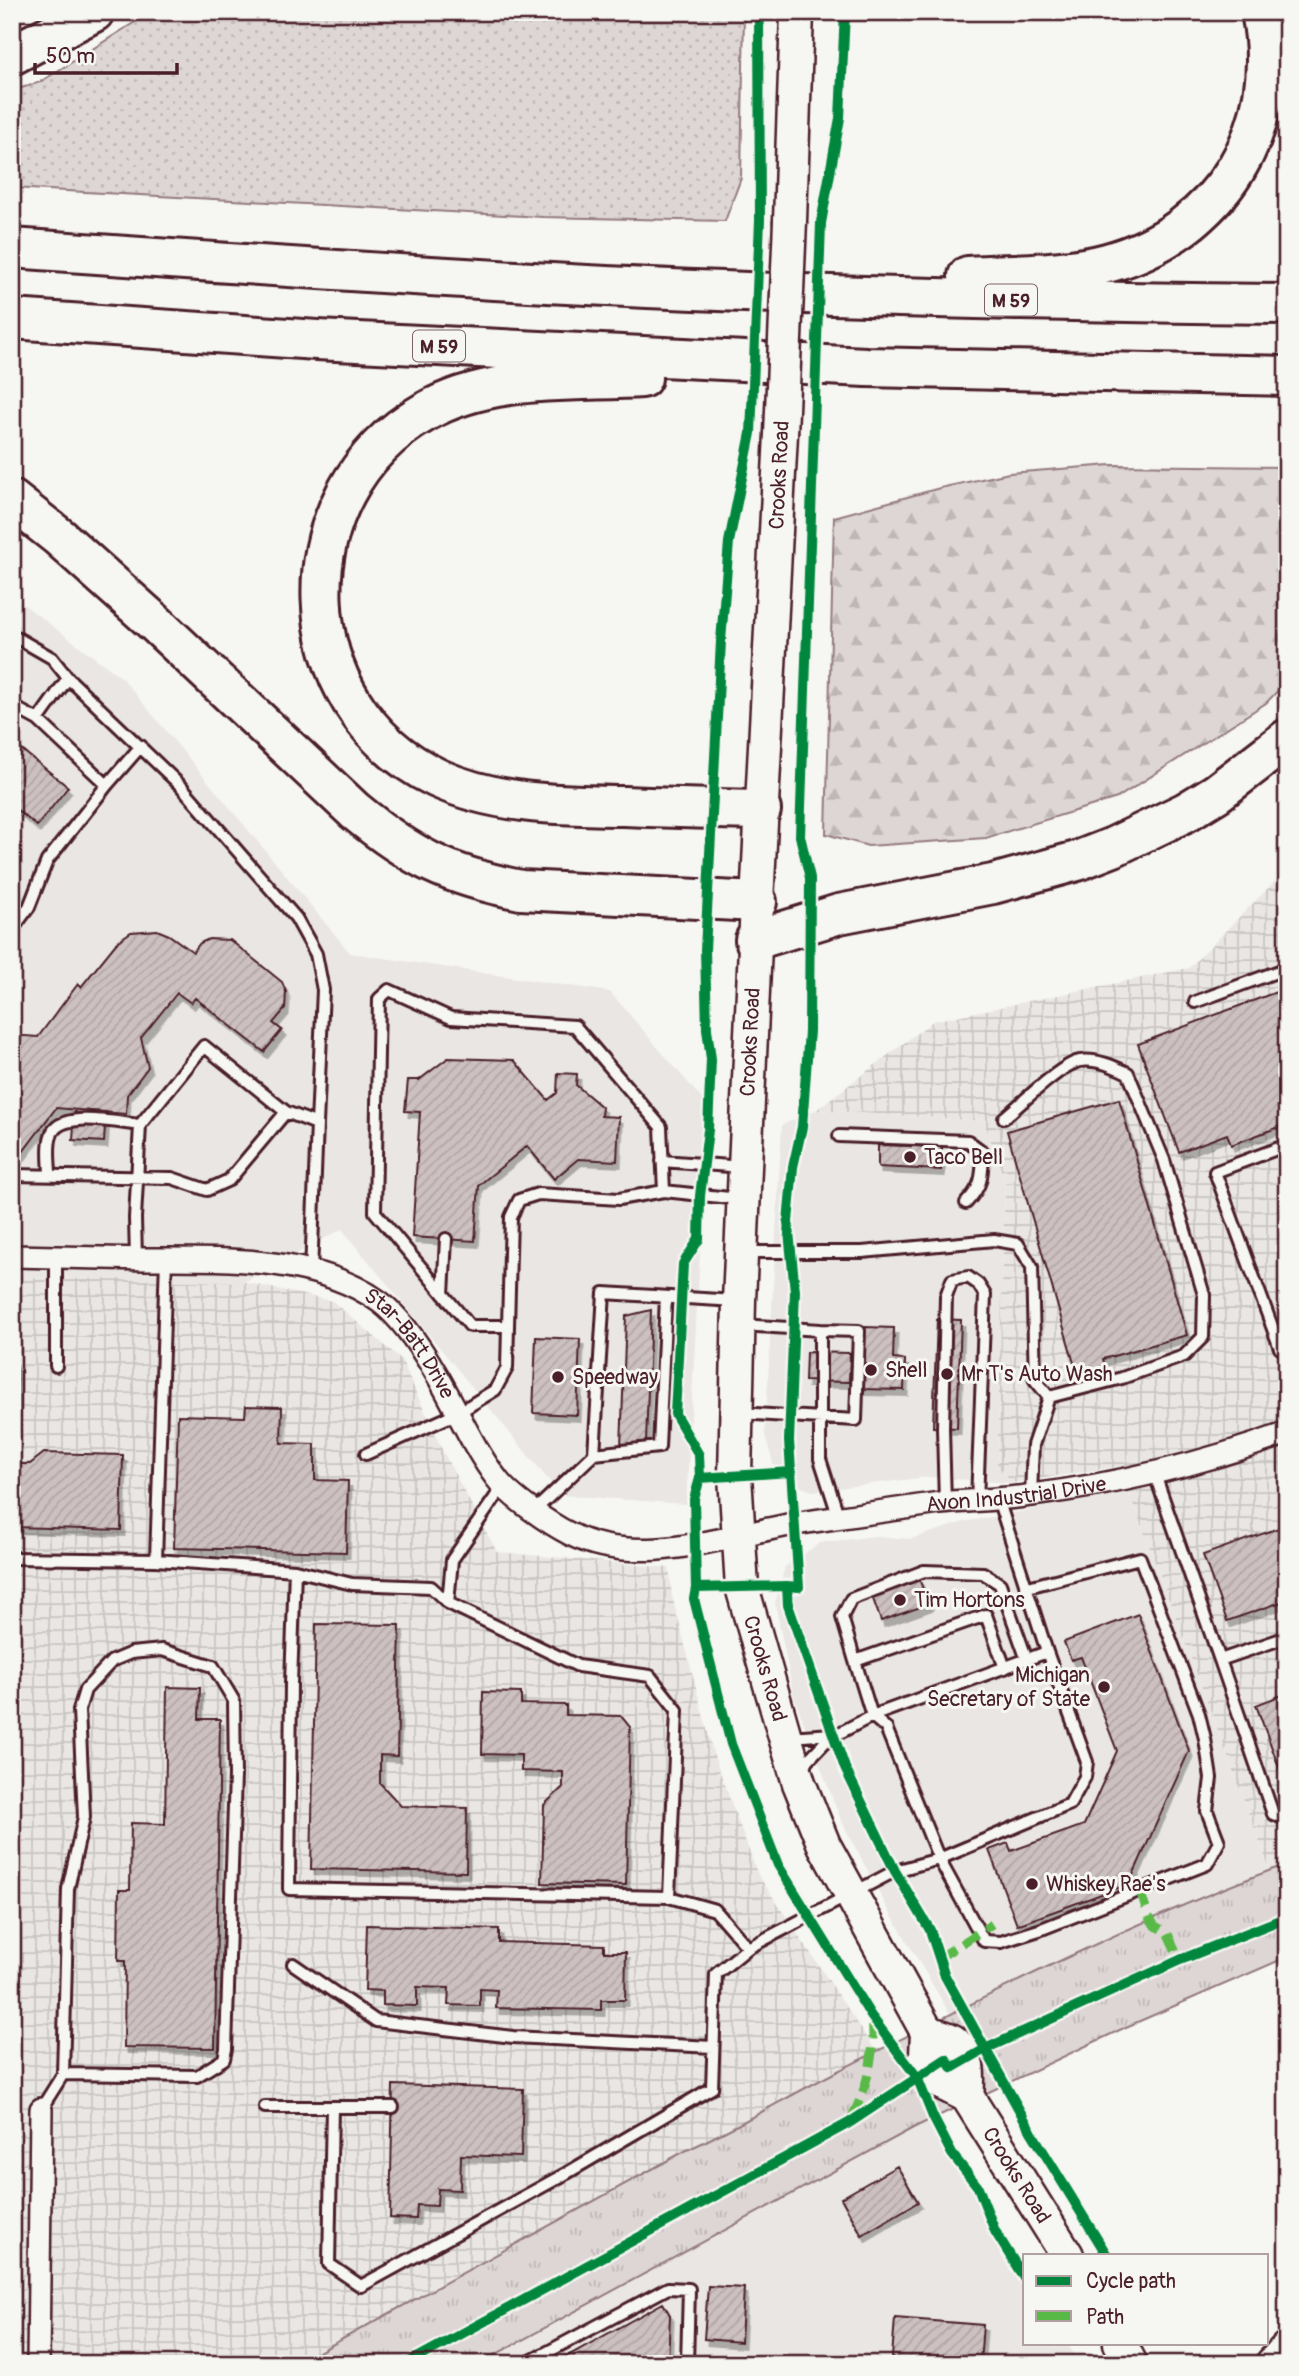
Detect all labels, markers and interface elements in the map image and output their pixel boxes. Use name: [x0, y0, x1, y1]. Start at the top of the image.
scale bar: [35, 32, 177, 76]
text: 50 m: [46, 43, 95, 70]
road number: M 59: [985, 284, 1037, 316]
road number: M 59: [413, 330, 465, 362]
street label: Crooks Road: [763, 420, 796, 530]
street label: Crooks Road: [734, 987, 767, 1097]
place label: Taco Bell: [924, 1144, 1003, 1171]
marker: Taco Bell: [902, 1149, 918, 1165]
street label: Star-Batt Drive: [359, 1282, 461, 1404]
place label: Shell: [885, 1357, 927, 1384]
place label: Mr T's Auto Wash: [961, 1361, 1113, 1388]
marker: Shell: [863, 1362, 879, 1378]
place label: Speedway: [572, 1364, 658, 1391]
marker: Mr T's Auto Wash: [939, 1366, 955, 1382]
marker: Speedway: [550, 1369, 566, 1385]
street label: Avon Industrial Drive: [924, 1470, 1109, 1519]
place label: Tim Hortons: [914, 1587, 1025, 1614]
marker: Tim Hortons: [892, 1592, 908, 1608]
street label: Crooks Road: [737, 1613, 793, 1725]
place label: Michigan Secretary of State: [927, 1662, 1091, 1713]
marker: Michigan Secretary of State: [1096, 1679, 1112, 1695]
place label: Whiskey Rae's: [1046, 1871, 1166, 1898]
marker: Whiskey Rae's: [1024, 1876, 1040, 1892]
street label: Crooks Road: [976, 2122, 1057, 2229]
legend: [1023, 2254, 1268, 2344]
text: Cycle path: [1086, 2268, 1176, 2295]
text: Path: [1086, 2304, 1124, 2331]

